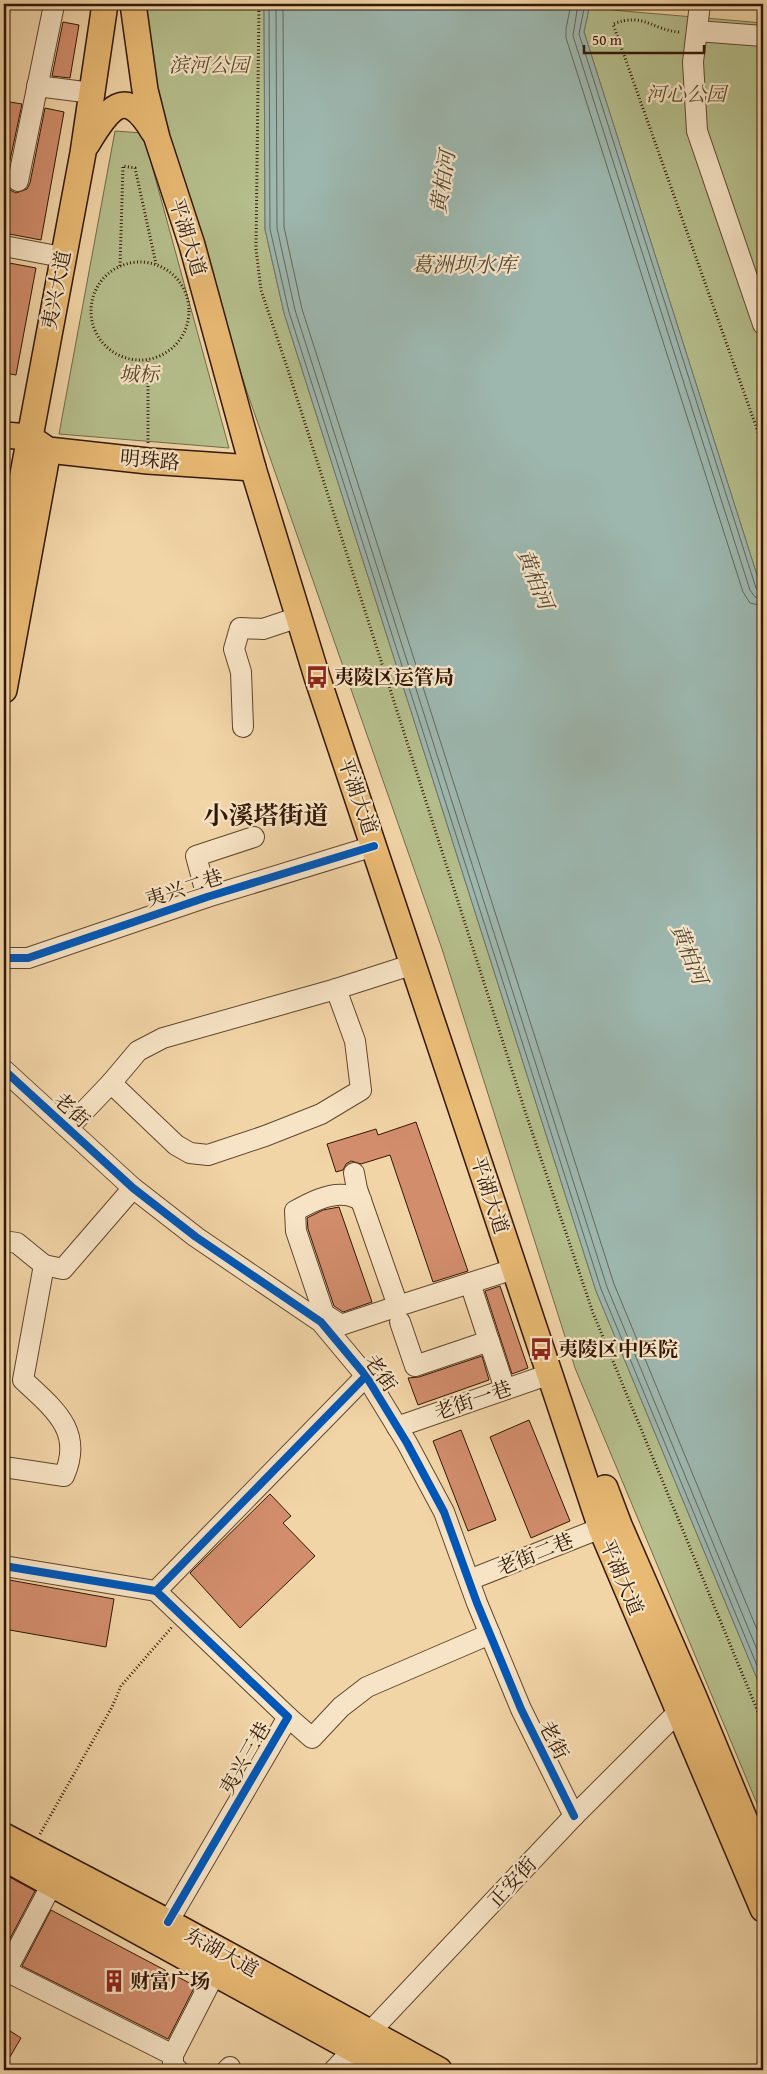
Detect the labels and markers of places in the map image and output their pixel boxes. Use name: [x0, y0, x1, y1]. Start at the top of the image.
place label: 夷陵区运管局: [334, 662, 454, 691]
bus stop icon: 夷陵区运管局: [304, 664, 330, 690]
place label: 夷陵区中医院: [558, 1334, 678, 1363]
bus stop icon: 夷陵区中医院: [528, 1336, 554, 1362]
place label: 财富广场: [130, 1966, 210, 1995]
building icon: 财富广场: [101, 1968, 127, 1994]

